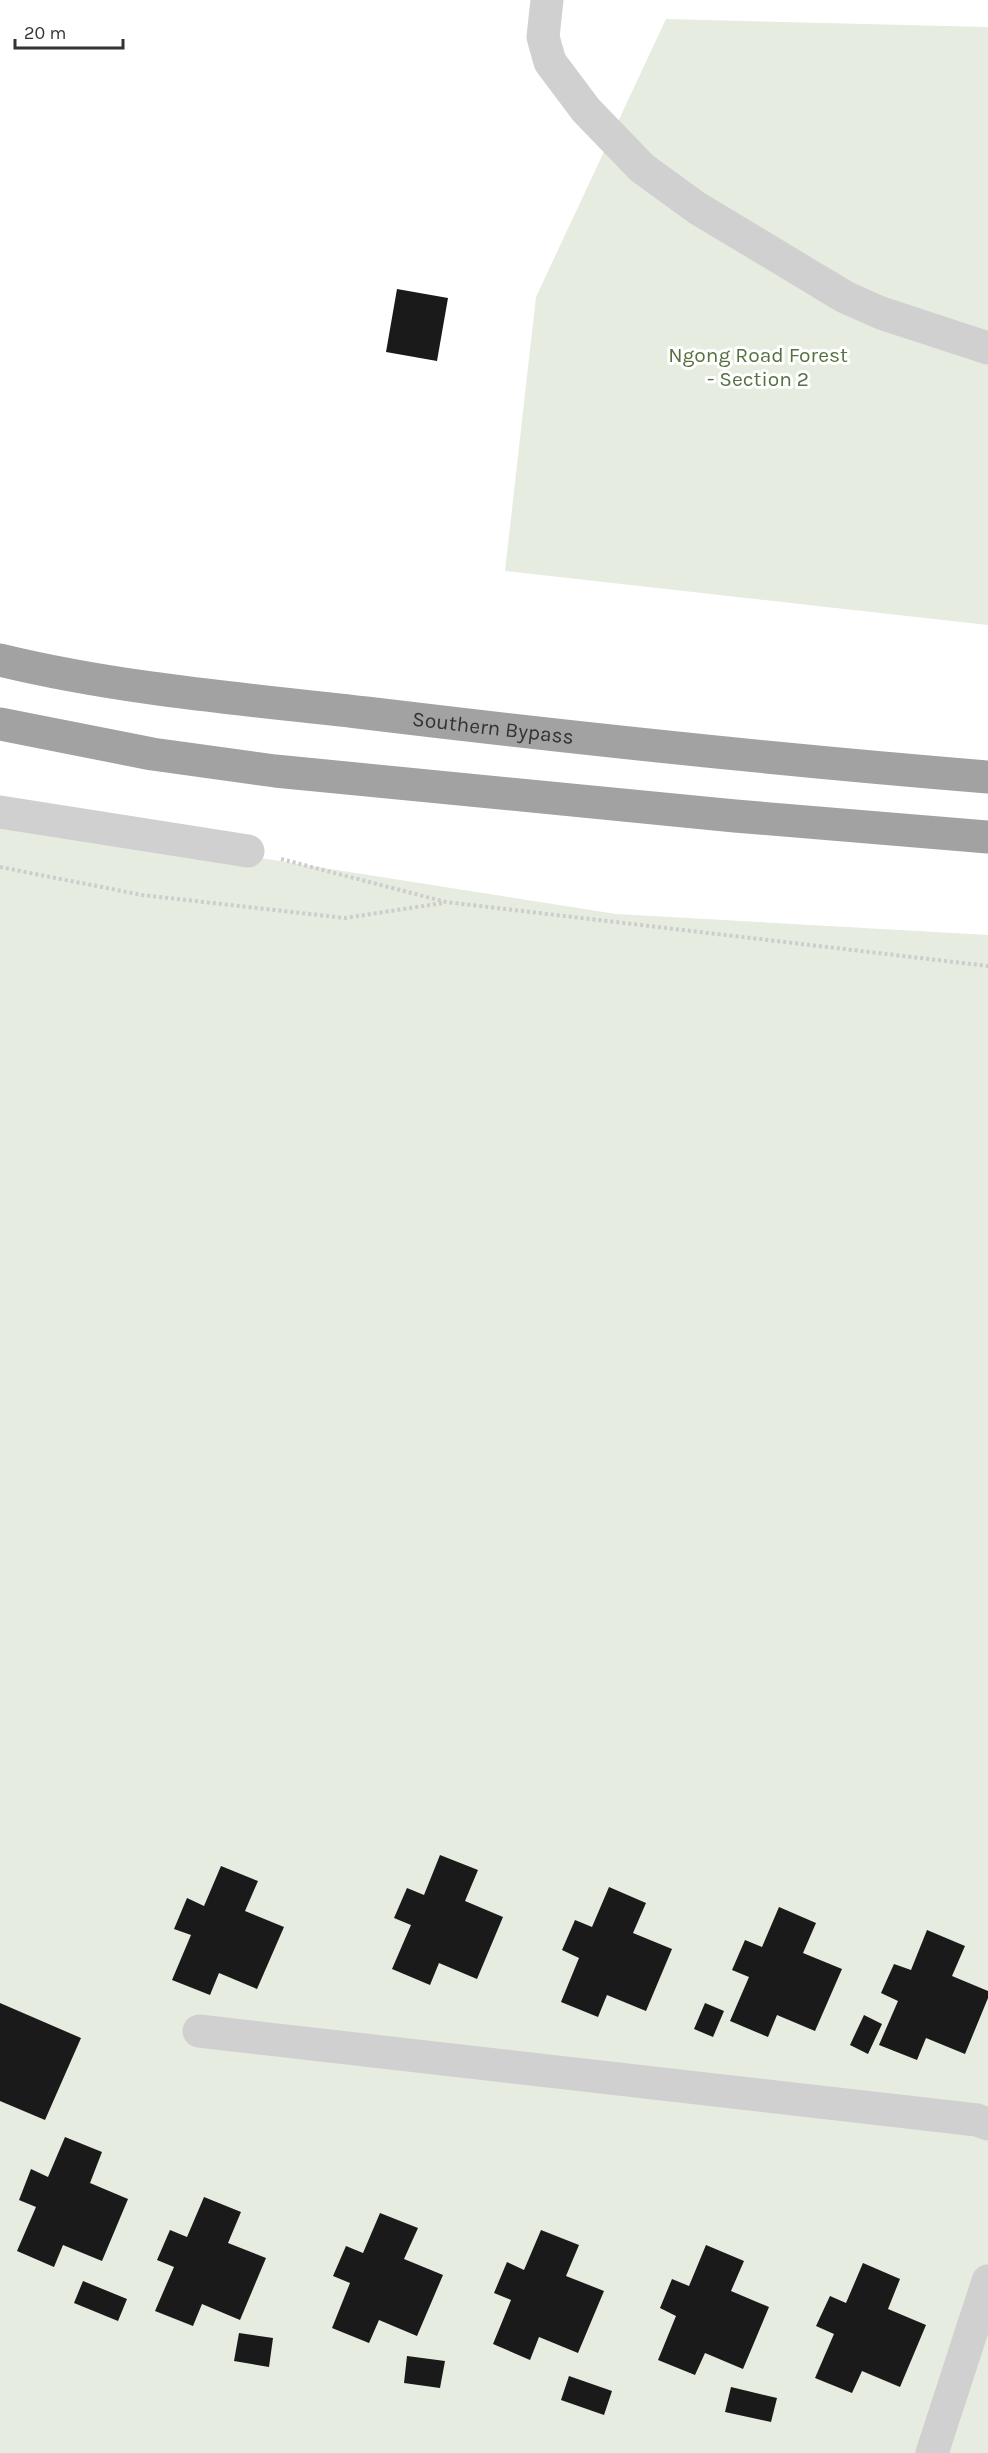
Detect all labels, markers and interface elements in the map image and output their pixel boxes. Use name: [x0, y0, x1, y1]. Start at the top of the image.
scale bar: [15, 12, 123, 50]
text: 20 m: [24, 22, 66, 44]
park label: Ngong Road Forest - Section 2: [668, 343, 848, 391]
street label: Southern Bypass: [411, 707, 575, 749]

